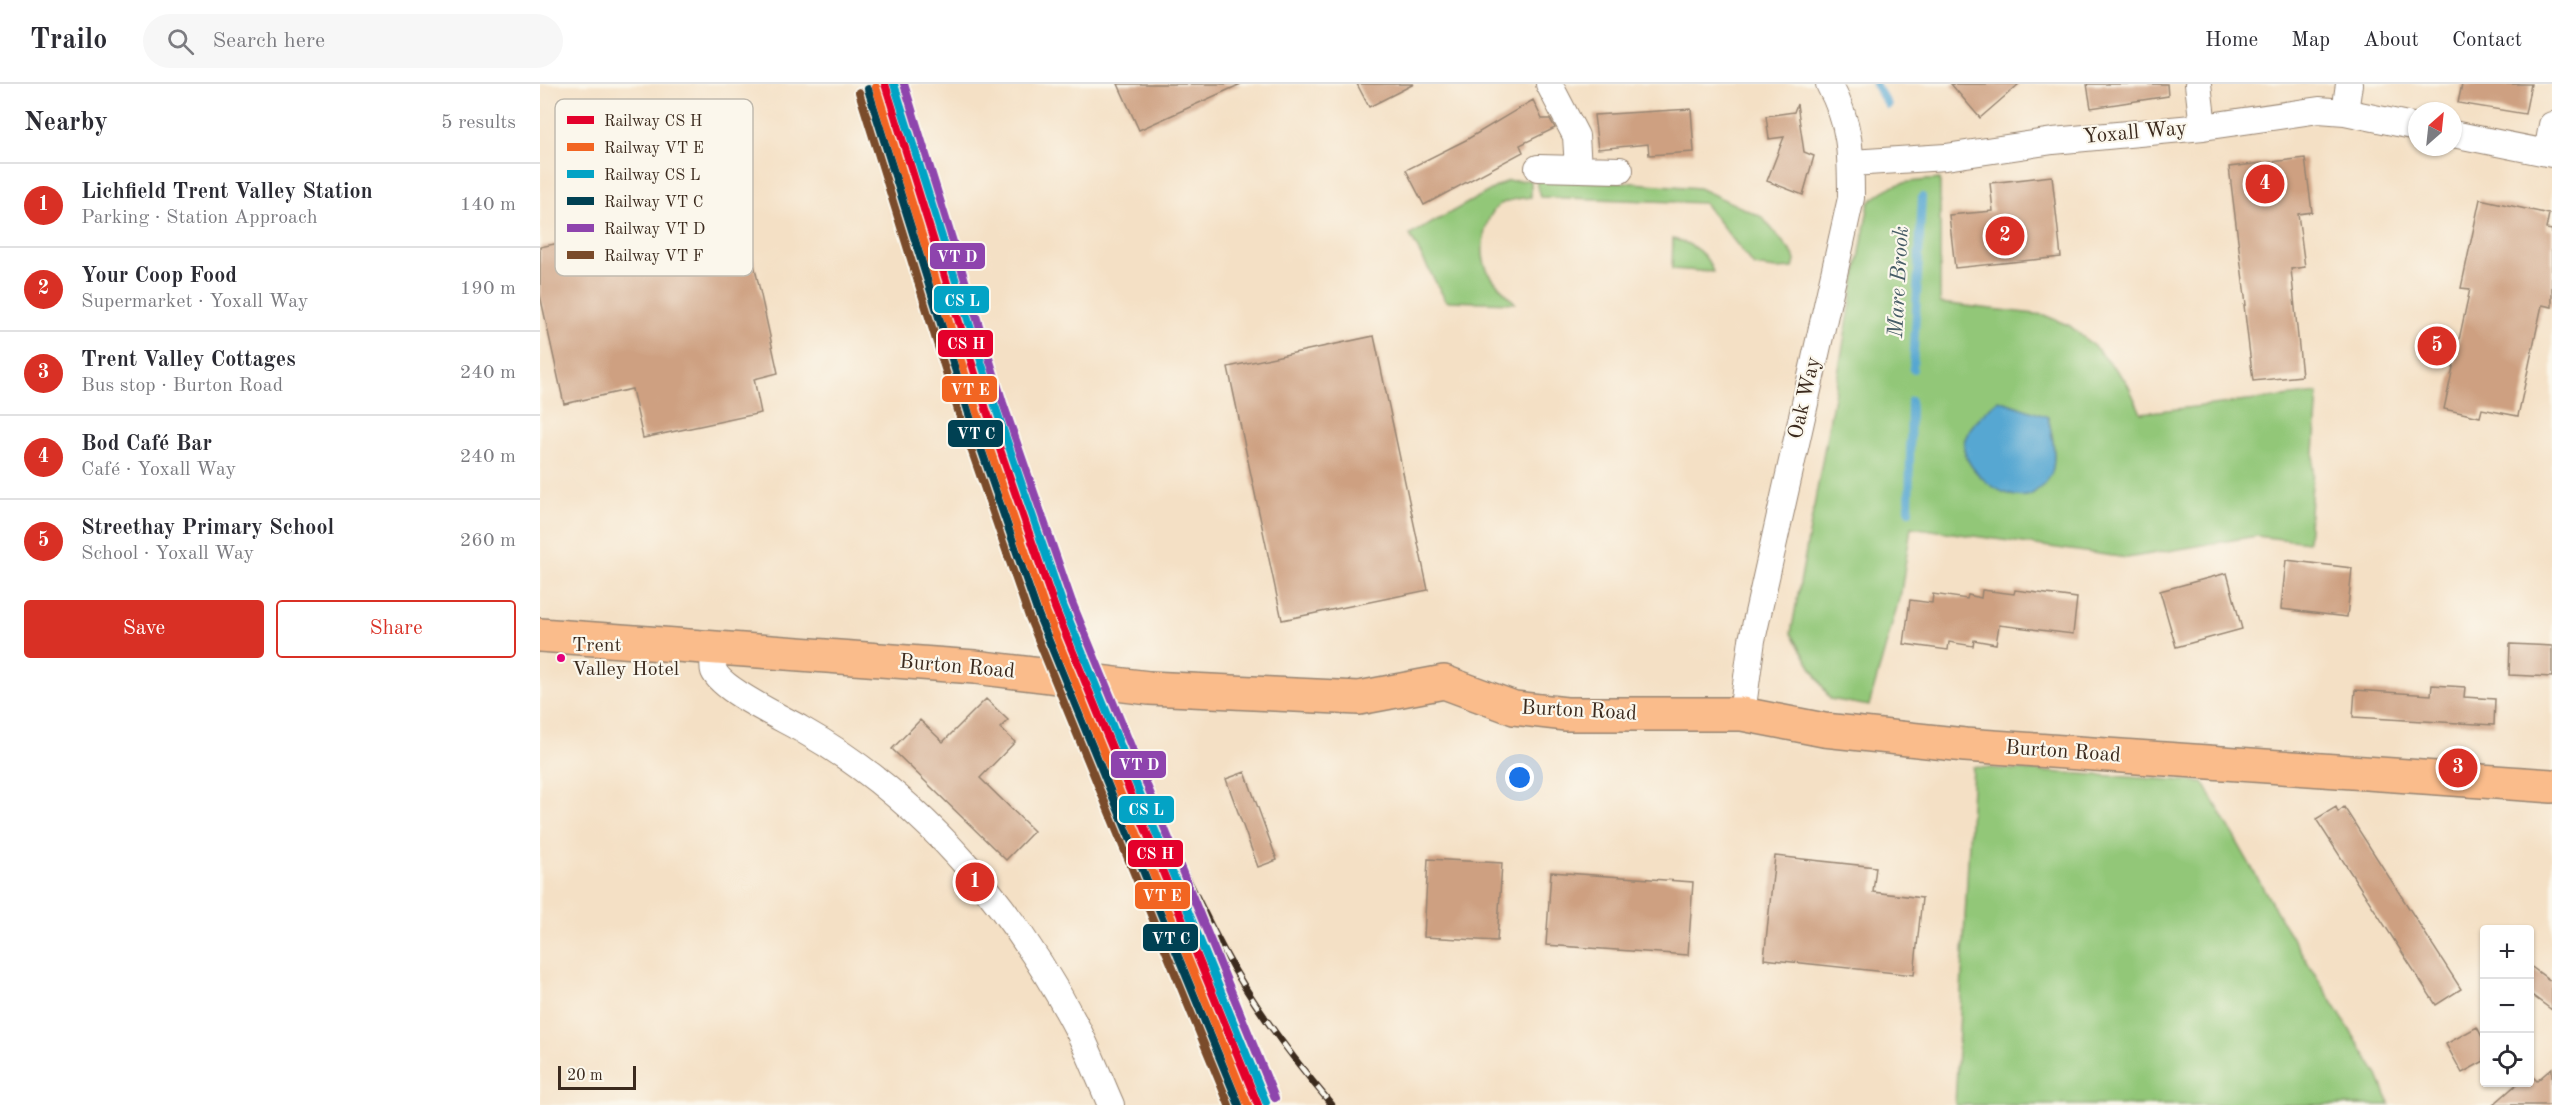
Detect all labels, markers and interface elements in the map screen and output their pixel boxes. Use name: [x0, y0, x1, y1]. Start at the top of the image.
search box: [143, 14, 563, 68]
icon: search: [164, 25, 197, 58]
text: Trailo: [30, 27, 107, 55]
text: Search here: [212, 30, 325, 52]
text: Home: [2205, 30, 2258, 51]
text: Map: [2291, 30, 2330, 51]
text: About: [2363, 30, 2419, 51]
text: Contact: [2452, 30, 2522, 51]
legend: [555, 99, 753, 276]
north arrow: [2408, 102, 2462, 156]
text: Nearby: [24, 110, 108, 136]
text: 5 results: [441, 113, 516, 133]
text: Railway CS H: [604, 114, 702, 130]
street label: Yoxall Way: [2082, 118, 2188, 148]
text: Railway VT E: [604, 141, 704, 157]
pin: 4: [2246, 162, 2284, 206]
text: Railway CS L: [604, 168, 700, 184]
text: Lichfield Trent Valley Station: [81, 181, 373, 203]
text: 1: [38, 195, 49, 215]
text: 140 m: [460, 195, 516, 215]
text: Railway VT C: [604, 195, 704, 211]
text: Parking · Station Approach: [81, 208, 318, 228]
pin: 2: [1986, 214, 2024, 258]
text: Railway VT D: [604, 222, 705, 238]
water label: Mare Brook: [1885, 225, 1913, 339]
line badge: VT D: [929, 242, 986, 270]
text: Railway VT F: [604, 249, 704, 265]
text: VT D: [937, 250, 977, 266]
text: Your Coop Food: [81, 265, 237, 287]
text: 2: [38, 279, 49, 299]
text: 190 m: [460, 279, 516, 299]
line badge: CS L: [933, 285, 990, 314]
text: Supermarket · Yoxall Way: [81, 292, 308, 312]
text: CS L: [944, 294, 980, 310]
pin: 5: [2418, 324, 2456, 368]
line badge: CS H: [937, 329, 994, 358]
text: CS H: [947, 337, 985, 353]
text: Trent Valley Cottages: [81, 349, 296, 371]
street label: Oak Way: [1785, 355, 1825, 441]
text: 3: [38, 363, 49, 383]
text: 240 m: [460, 363, 516, 383]
line badge: VT E: [941, 375, 998, 403]
text: Bus stop · Burton Road: [81, 376, 283, 396]
text: VT E: [950, 383, 990, 399]
line badge: VT C: [947, 419, 1004, 448]
text: VT C: [957, 427, 995, 443]
text: Bod Café Bar: [81, 433, 212, 455]
text: 4: [38, 447, 49, 467]
text: 240 m: [460, 447, 516, 467]
text: Café · Yoxall Way: [81, 460, 236, 480]
text: Streethay Primary School: [81, 517, 334, 539]
text: 5: [38, 531, 49, 551]
text: 260 m: [460, 531, 516, 551]
text: School · Yoxall Way: [81, 544, 254, 564]
button: Save: [24, 600, 264, 658]
button: Share: [276, 600, 516, 658]
place label: Trent Valley Hotel: [572, 636, 679, 680]
street label: Burton Road: [898, 651, 1016, 683]
marker: Trent Valley Hotel: [555, 652, 567, 664]
street label: Burton Road: [1520, 697, 1638, 725]
street label: Burton Road: [2004, 737, 2122, 767]
pin: 3: [2438, 746, 2478, 790]
line badge: VT D: [1110, 750, 1167, 779]
text: VT D: [1119, 758, 1159, 774]
your location: [1505, 763, 1534, 792]
line badge: CS L: [1118, 795, 1175, 824]
text: CS L: [1128, 803, 1164, 819]
line badge: CS H: [1127, 839, 1184, 868]
text: CS H: [1136, 847, 1174, 863]
pin: 1: [956, 860, 994, 904]
line badge: VT E: [1134, 881, 1191, 910]
text: VT E: [1142, 889, 1182, 905]
line badge: VT C: [1142, 923, 1199, 952]
map controls: [2480, 925, 2534, 1087]
button: +: [2480, 925, 2534, 979]
text: VT C: [1152, 932, 1190, 948]
button: −: [2480, 979, 2534, 1033]
button: locate: [2480, 1033, 2534, 1087]
scale bar: [558, 1063, 636, 1090]
text: 20 m: [567, 1068, 603, 1084]

